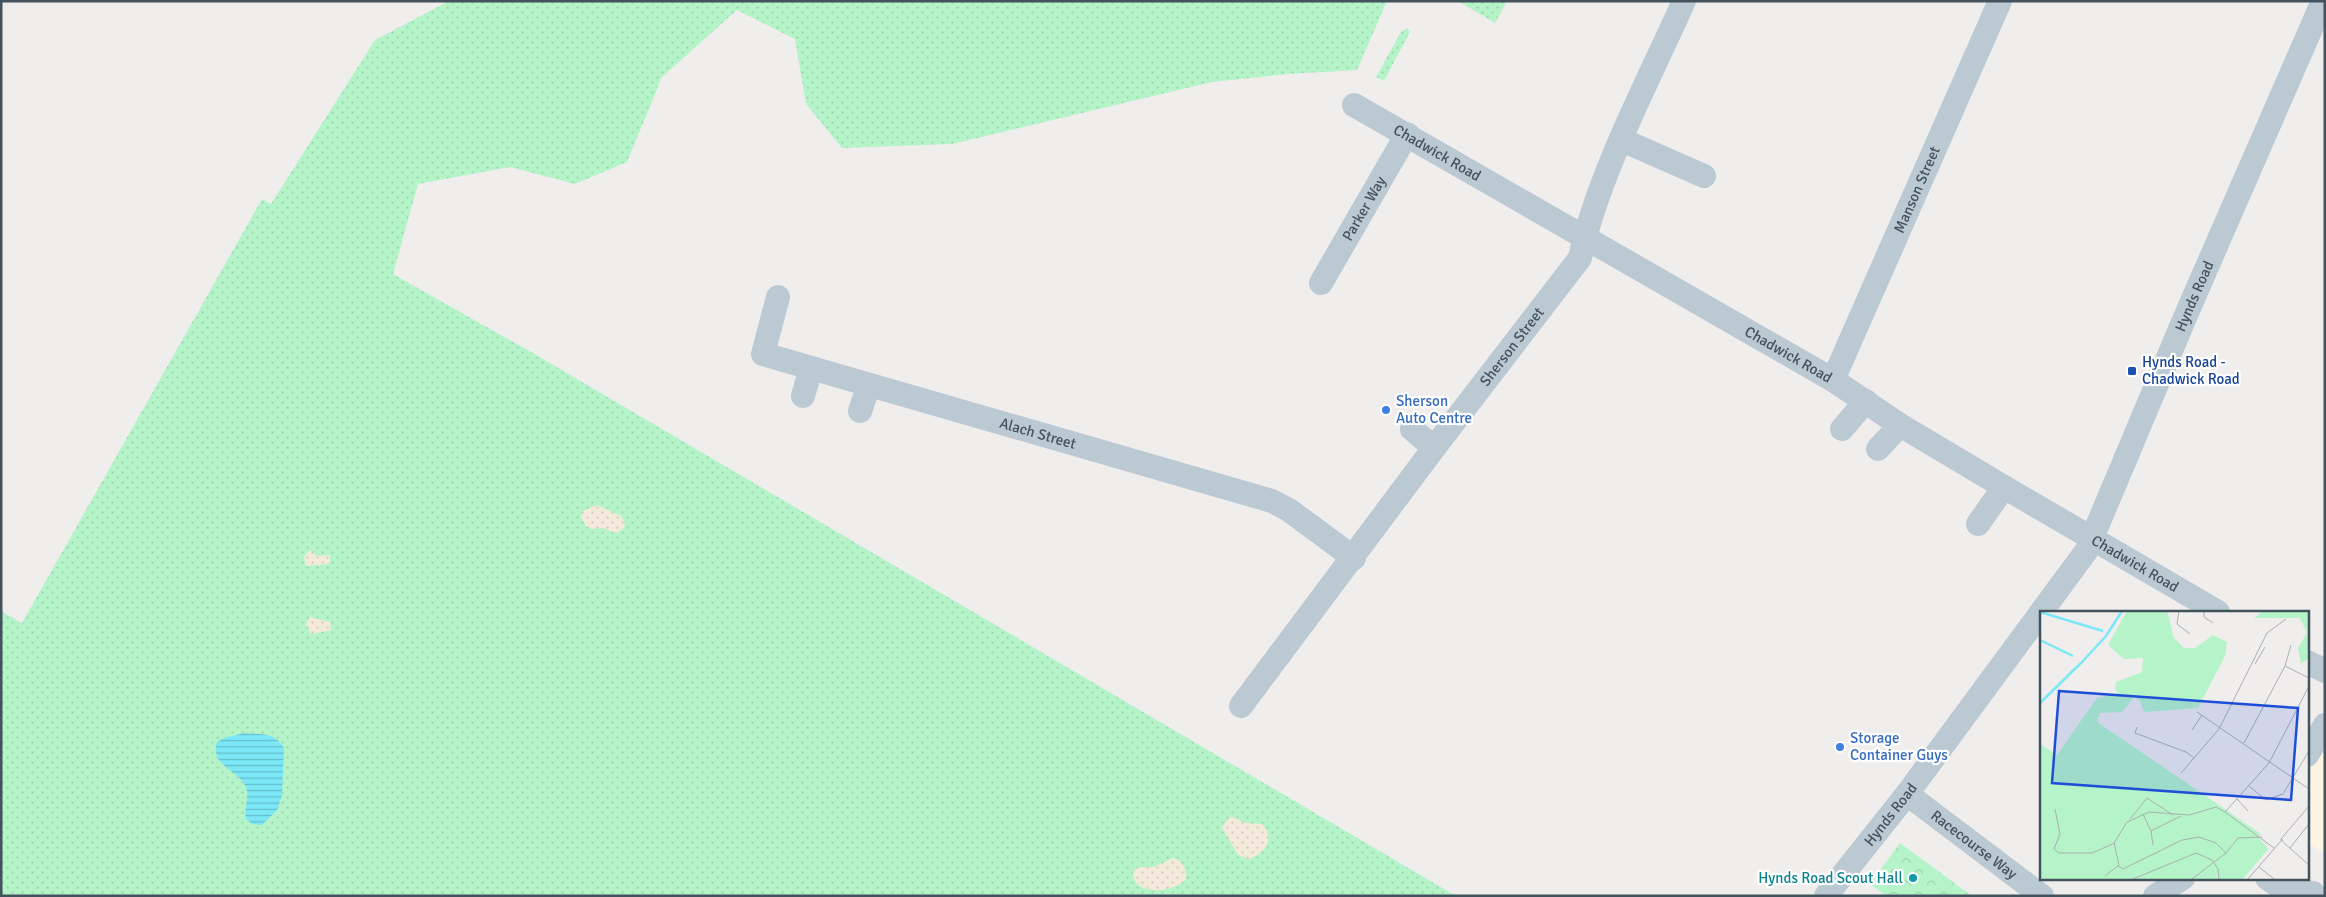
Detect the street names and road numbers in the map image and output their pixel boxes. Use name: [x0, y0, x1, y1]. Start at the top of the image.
street label: Chadwick Road: [1390, 121, 1484, 185]
street label: Manson Street: [1890, 144, 1944, 236]
street label: Parker Way: [1338, 173, 1390, 244]
street label: Hynds Road: [2171, 258, 2218, 334]
street label: Sherson Street: [1476, 304, 1548, 390]
street label: Chadwick Road: [1742, 322, 1835, 387]
street label: Alach Street: [998, 414, 1078, 453]
street label: Chadwick Road: [2088, 531, 2182, 596]
street label: Hynds Road: [1860, 779, 1921, 850]
street label: Racecourse Way: [1927, 806, 2021, 883]

